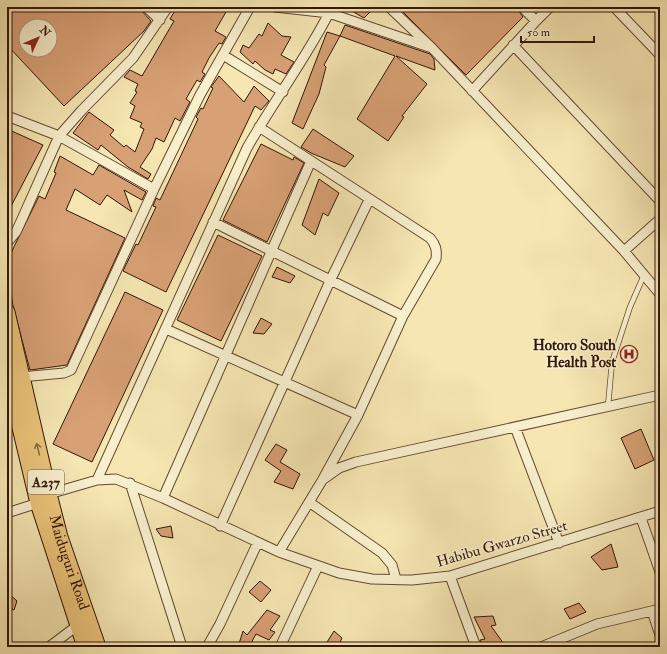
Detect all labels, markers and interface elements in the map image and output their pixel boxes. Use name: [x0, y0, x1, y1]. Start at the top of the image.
north arrow: [18, 18, 58, 58]
scale bar: [521, 18, 594, 44]
text: N: [36, 23, 54, 40]
text: 50 m: [527, 25, 551, 40]
place label: Hotoro South Health Post: [533, 336, 616, 372]
hospital icon: Hotoro South Health Post: [619, 344, 639, 364]
one-way arrow: [33, 443, 41, 456]
road number: A237: [28, 470, 64, 494]
street label: Maiduguri Road: [45, 513, 94, 613]
street label: Habibu Gwarzo Street: [434, 516, 570, 572]

